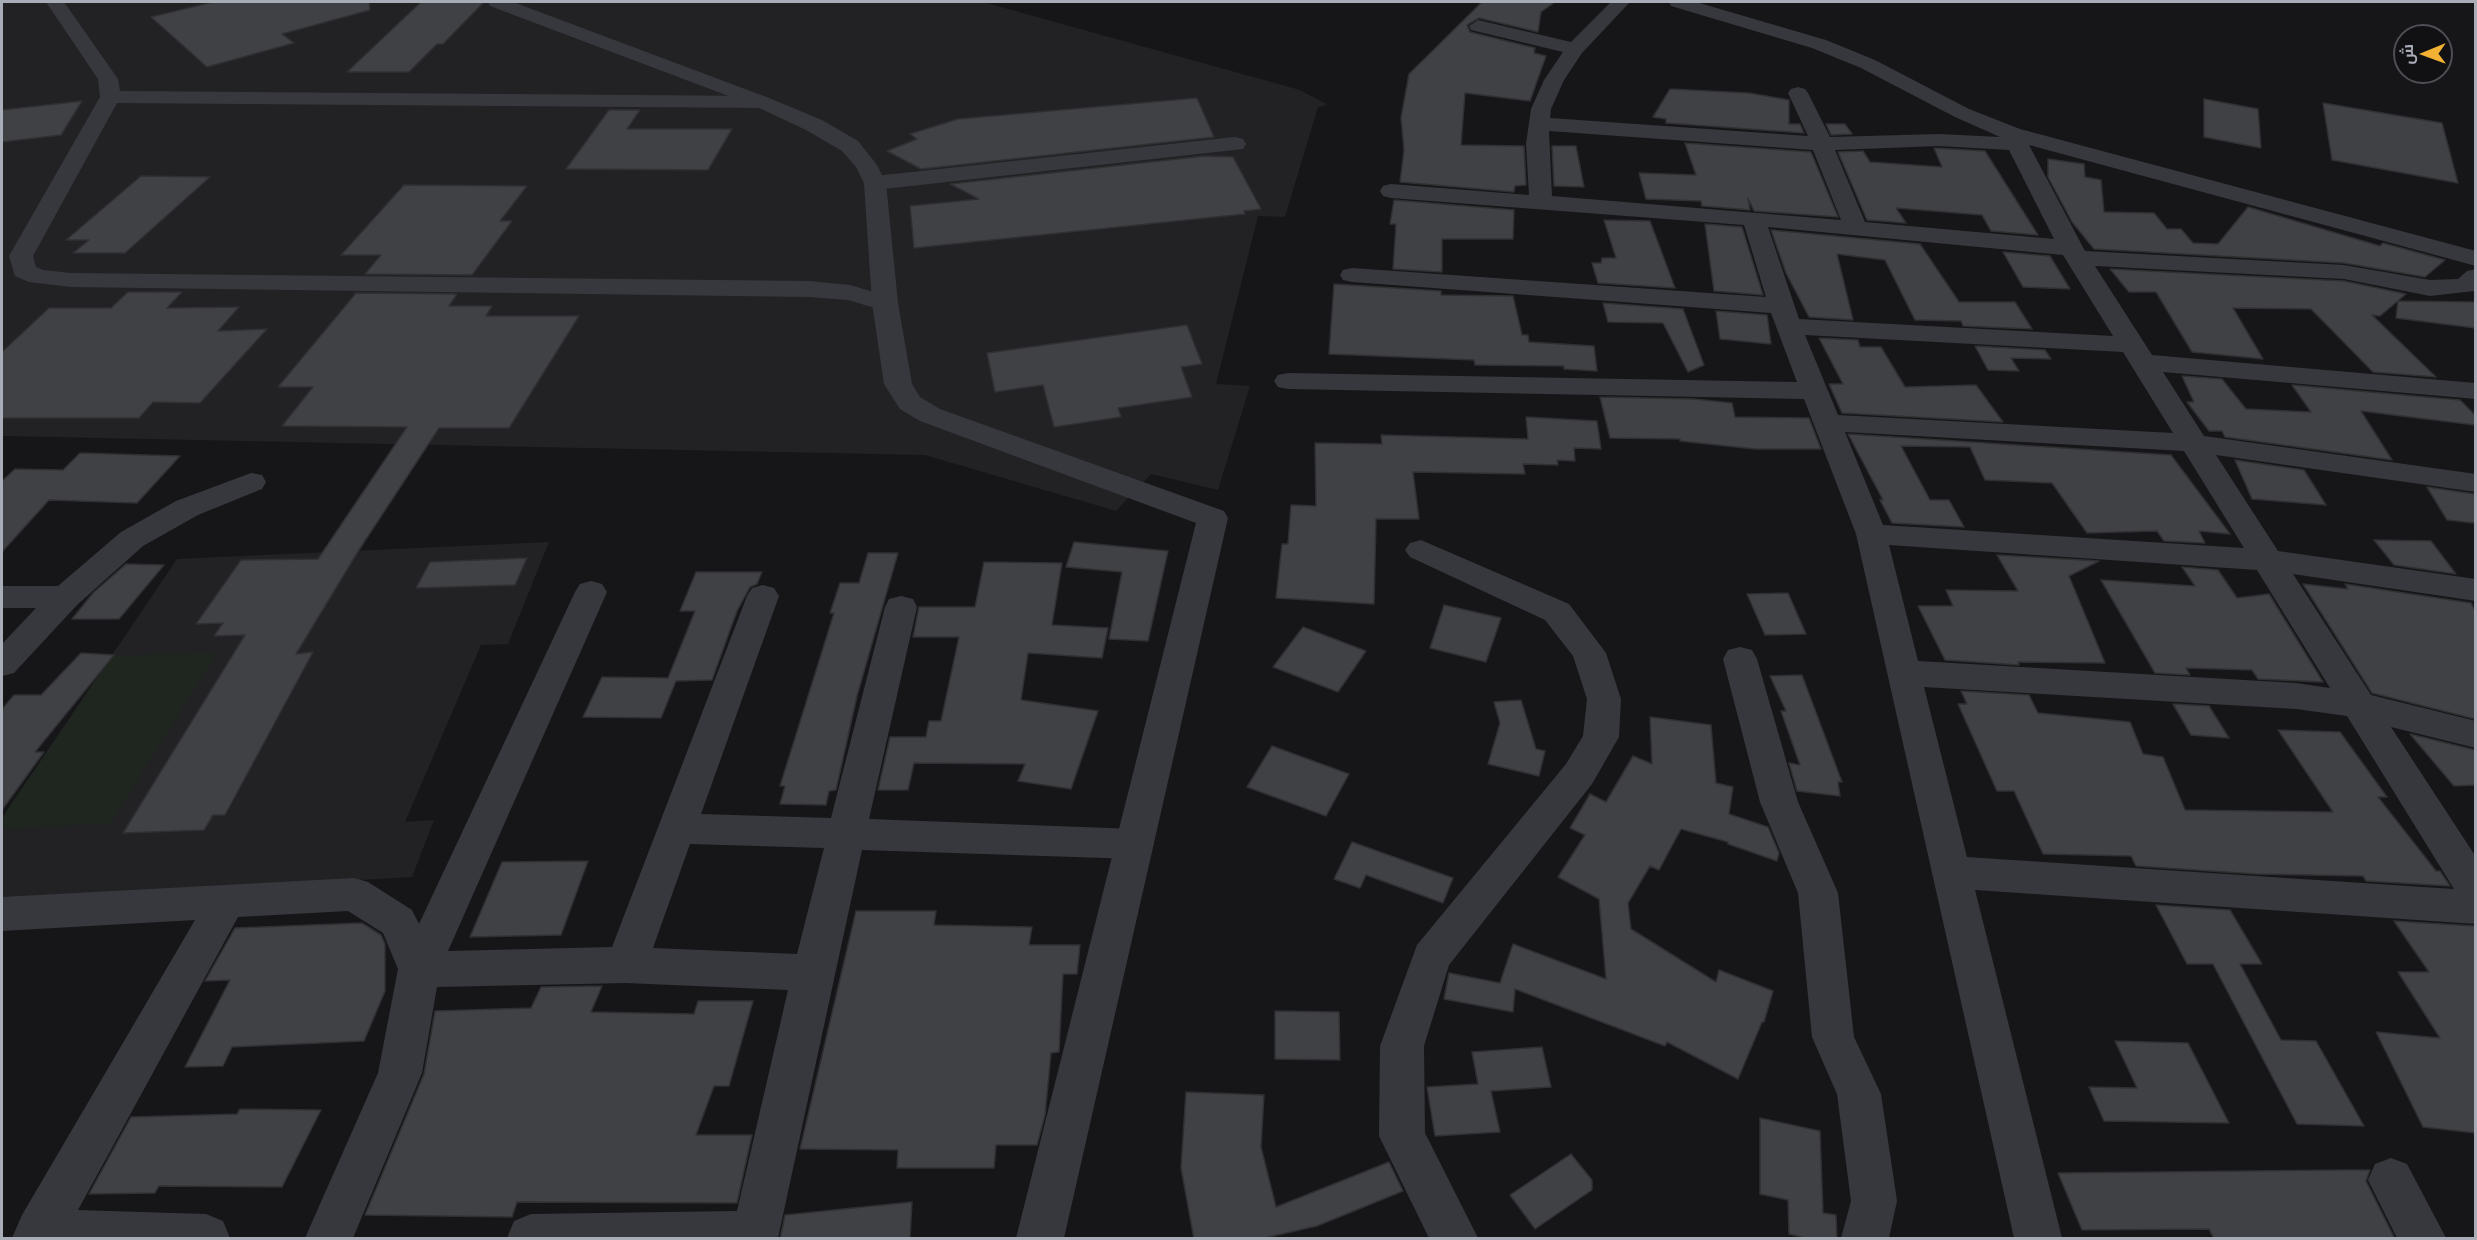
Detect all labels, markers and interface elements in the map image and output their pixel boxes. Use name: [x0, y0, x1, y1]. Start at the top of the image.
north arrow: [2393, 24, 2453, 84]
text: ش: [2395, 44, 2419, 65]

